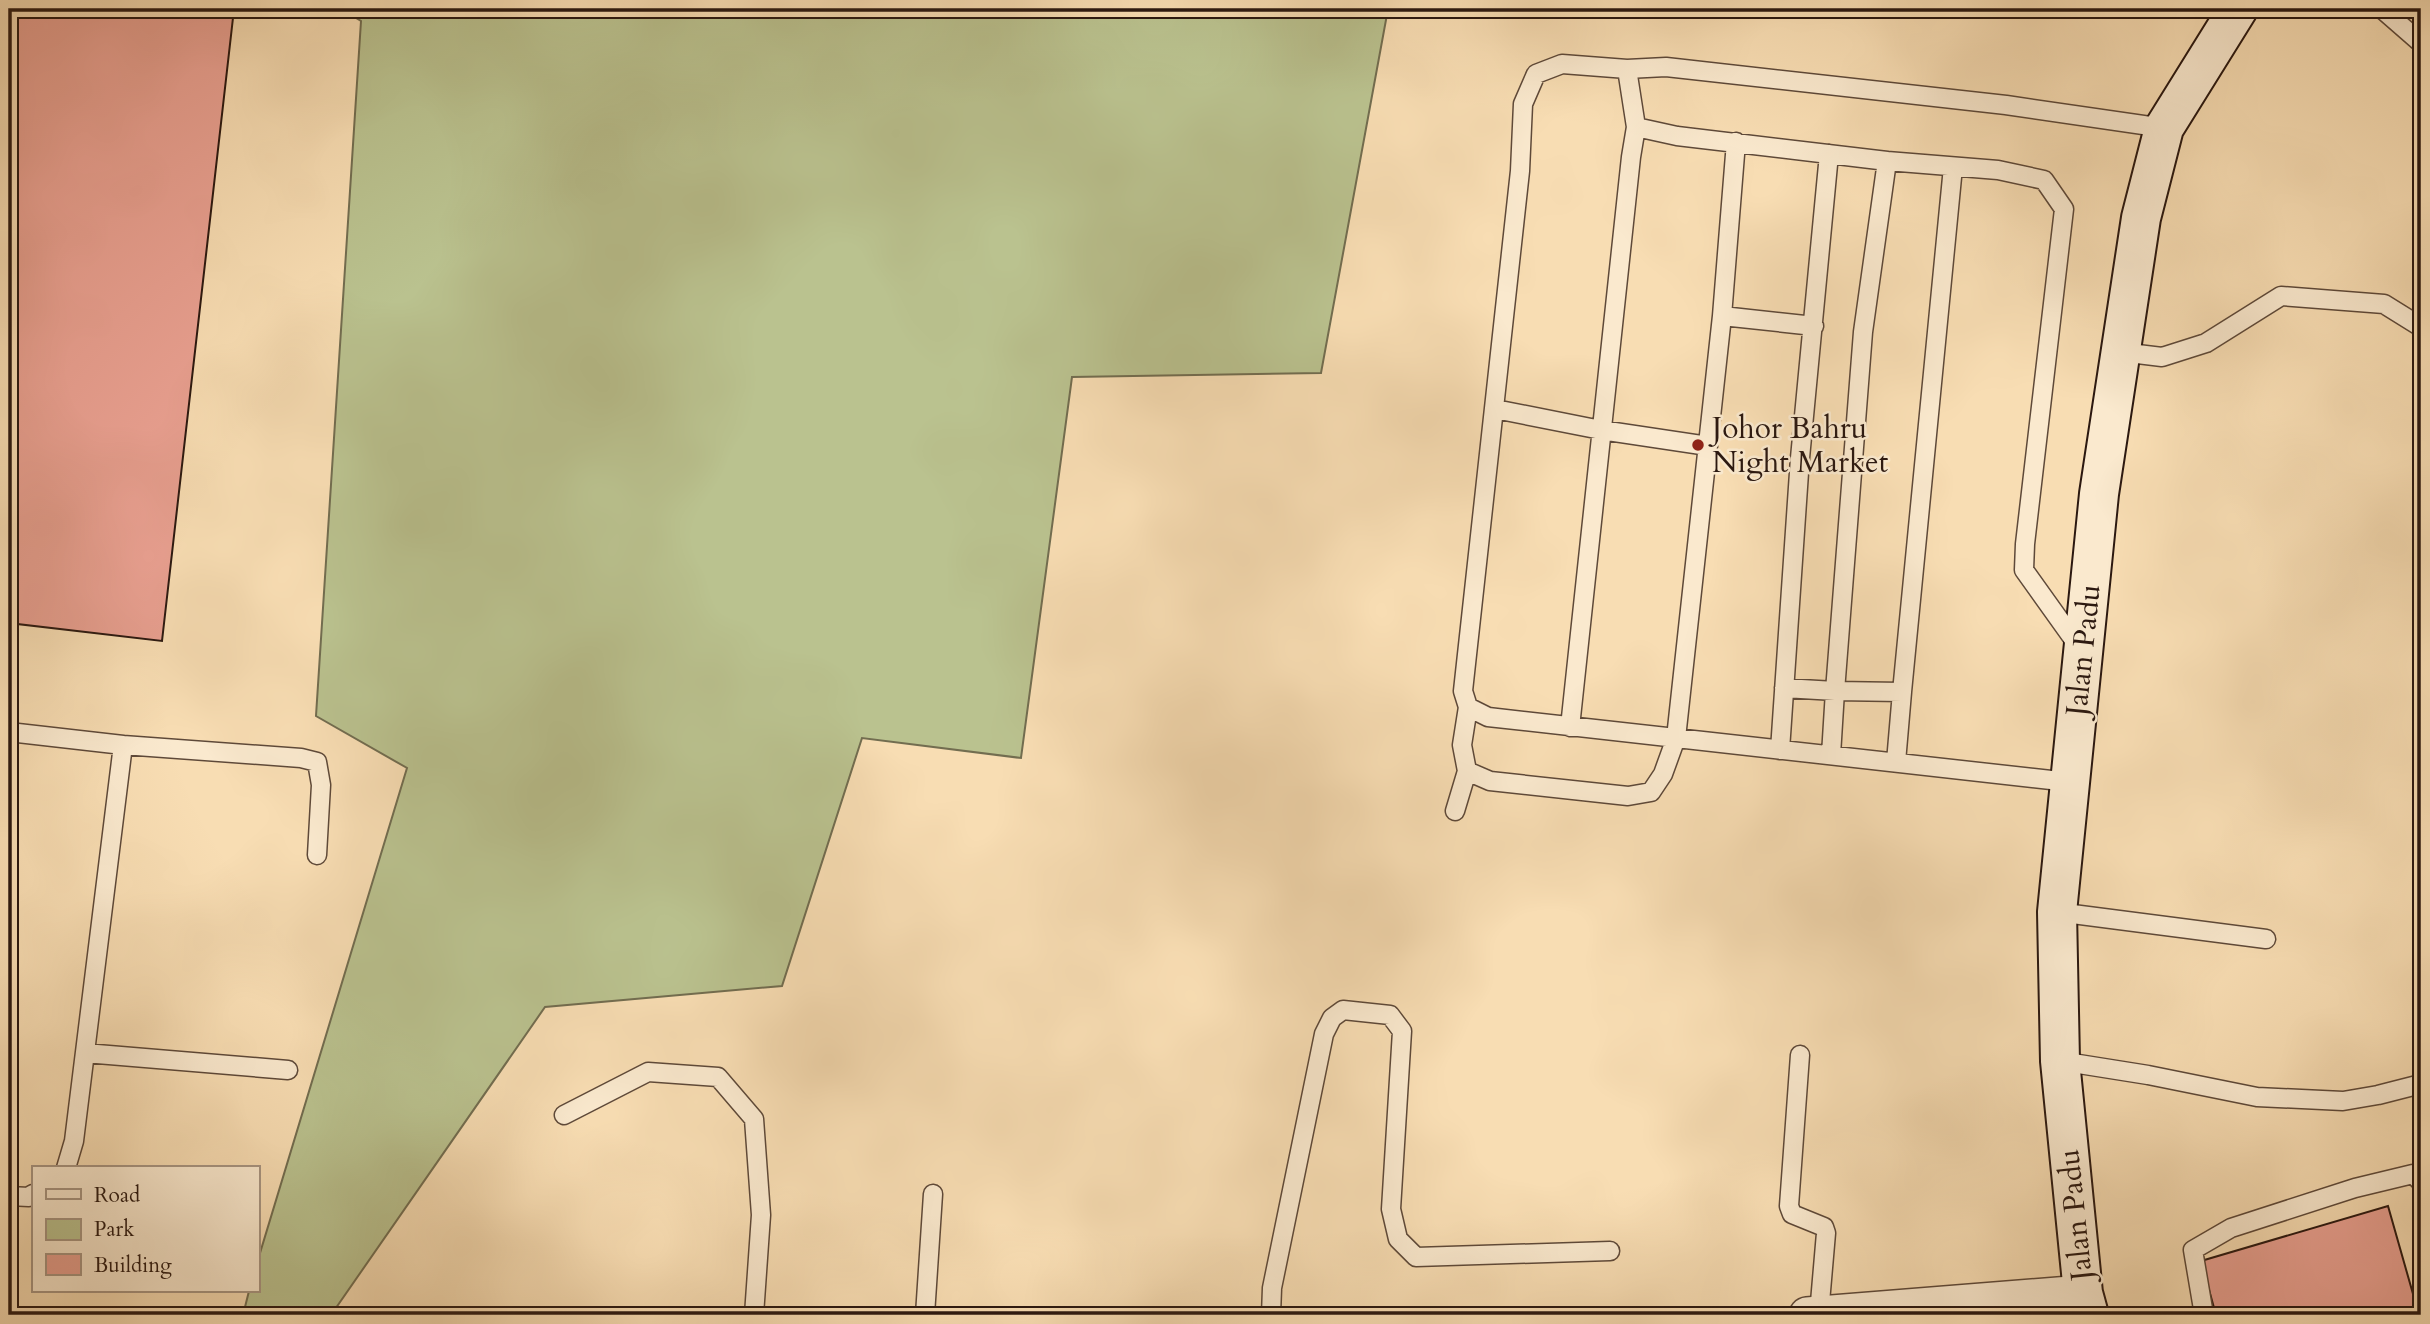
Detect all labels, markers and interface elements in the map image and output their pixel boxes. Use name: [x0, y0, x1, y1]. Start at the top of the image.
place label: Johor Bahru Night Market: [1708, 408, 1889, 483]
marker: Johor Bahru Night Market: [1690, 437, 1706, 453]
street label: Jalan Padu: [2056, 582, 2111, 722]
street label: Jalan Padu: [2048, 1147, 2103, 1287]
legend: [32, 1166, 259, 1292]
text: Road: [94, 1181, 140, 1210]
text: Park: [94, 1215, 135, 1244]
text: Building: [94, 1251, 172, 1280]

